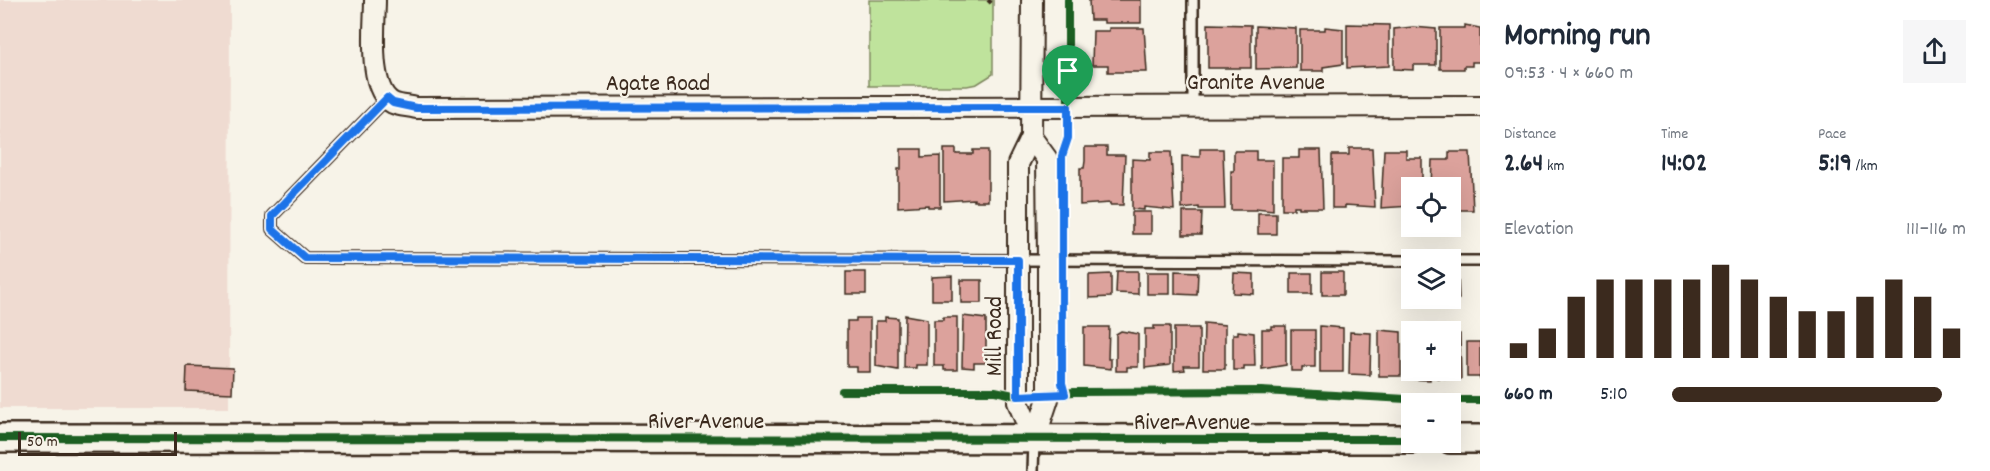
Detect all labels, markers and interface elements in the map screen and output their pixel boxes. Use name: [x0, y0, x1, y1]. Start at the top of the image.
text: Morning run: [1504, 14, 1651, 61]
button: share: [1903, 20, 1966, 83]
pin: [1042, 45, 1093, 107]
icon: arrive: [1051, 54, 1084, 87]
text: 09:53 · 4 × 660 m: [1504, 60, 1633, 88]
street label: Granite Avenue: [1187, 67, 1325, 101]
street label: Agate Road: [606, 68, 710, 102]
text: Distance: [1504, 123, 1556, 146]
text: Time: [1661, 123, 1688, 146]
text: Pace: [1818, 123, 1846, 146]
text: 2.64: [1504, 146, 1543, 183]
text: 14:02: [1661, 146, 1707, 183]
text: 5:19: [1818, 146, 1852, 183]
text: km: [1543, 155, 1564, 178]
text: /km: [1852, 155, 1878, 178]
map controls: [1401, 177, 1461, 453]
button: locate: [1401, 177, 1461, 237]
text: Elevation: [1504, 216, 1574, 244]
text: 111–116 m: [1906, 216, 1966, 244]
button: layers: [1401, 249, 1461, 309]
street label: Mill Road: [979, 296, 1013, 376]
button: +: [1401, 321, 1461, 381]
text: 660 m: [1504, 381, 1553, 409]
text: 5:10: [1600, 381, 1628, 409]
button: −: [1401, 393, 1461, 453]
street label: River Avenue: [648, 406, 764, 440]
street label: River Avenue: [1134, 407, 1250, 441]
scale bar: [18, 429, 177, 456]
text: 50 m: [27, 431, 58, 454]

